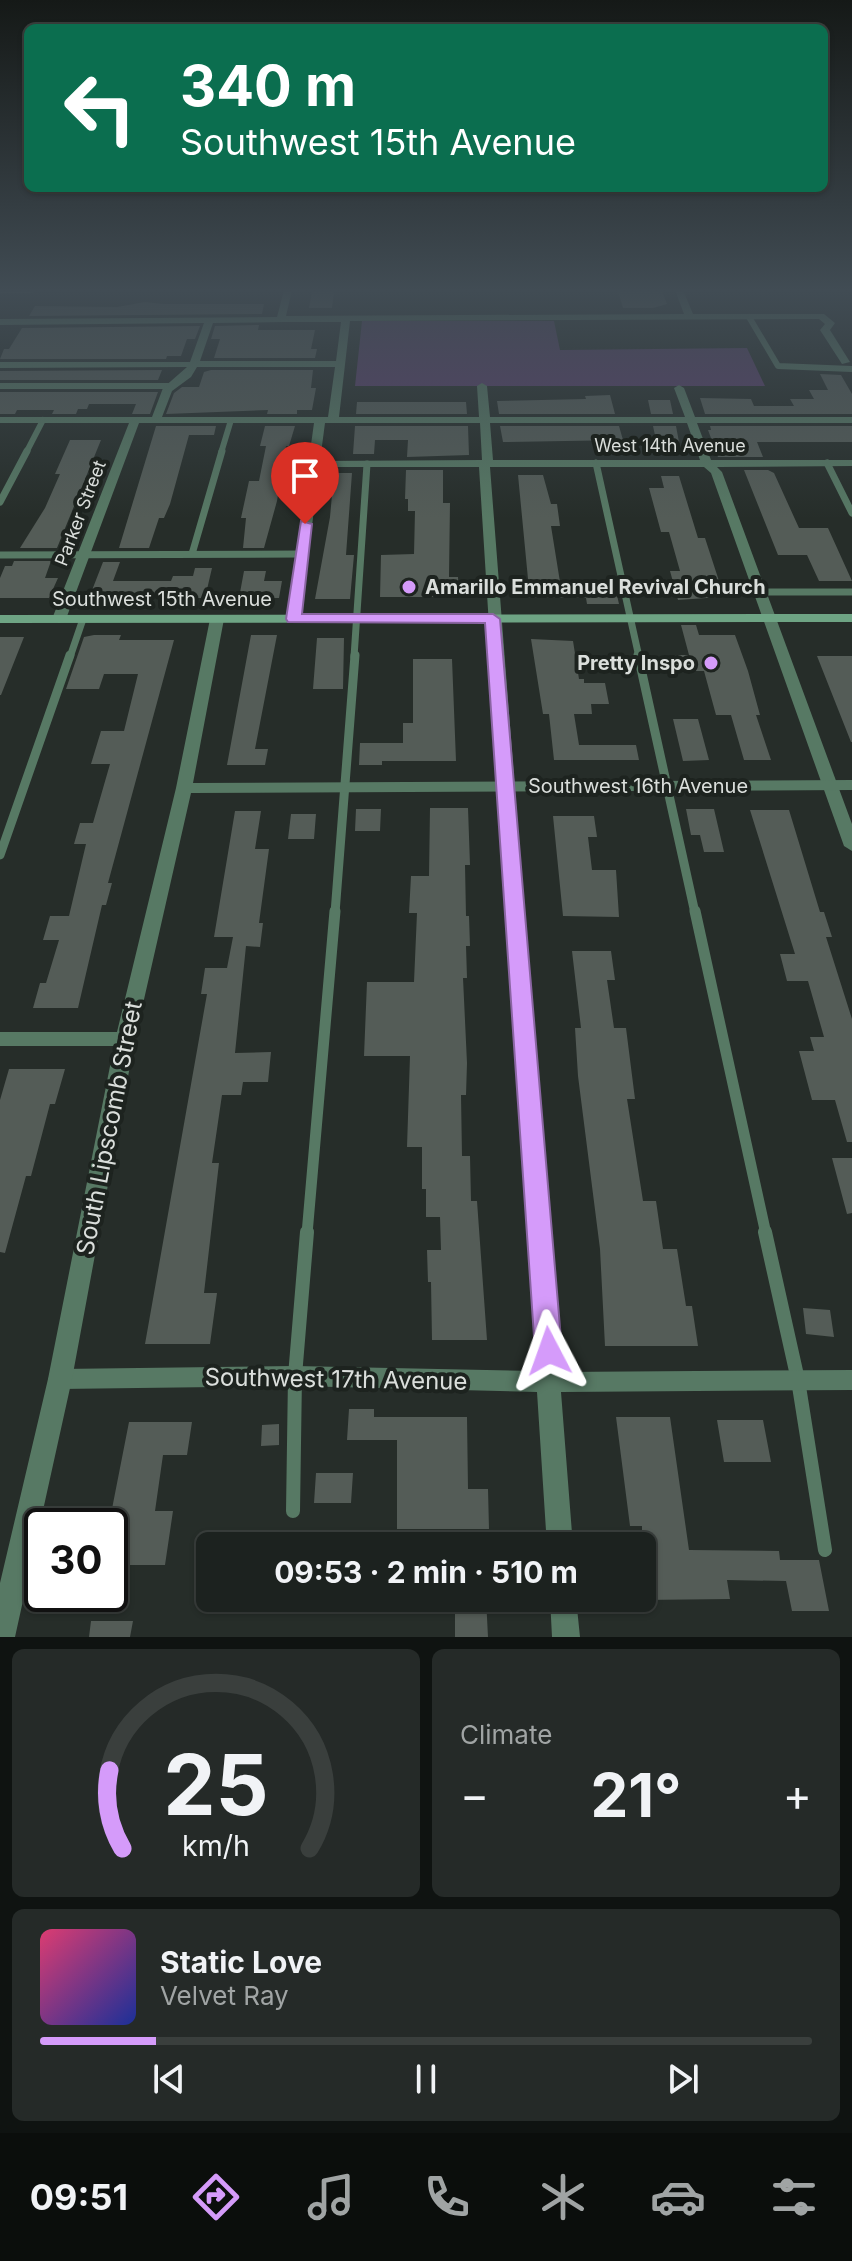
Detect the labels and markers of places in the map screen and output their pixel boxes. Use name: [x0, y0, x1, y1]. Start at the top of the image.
pin: [271, 442, 339, 524]
place label: Amarillo Emmanuel Revival Church: [425, 575, 766, 599]
marker: Amarillo Emmanuel Revival Church: [400, 578, 418, 596]
place label: Pretty Inspo: [577, 651, 695, 675]
marker: Pretty Inspo: [702, 654, 720, 672]

